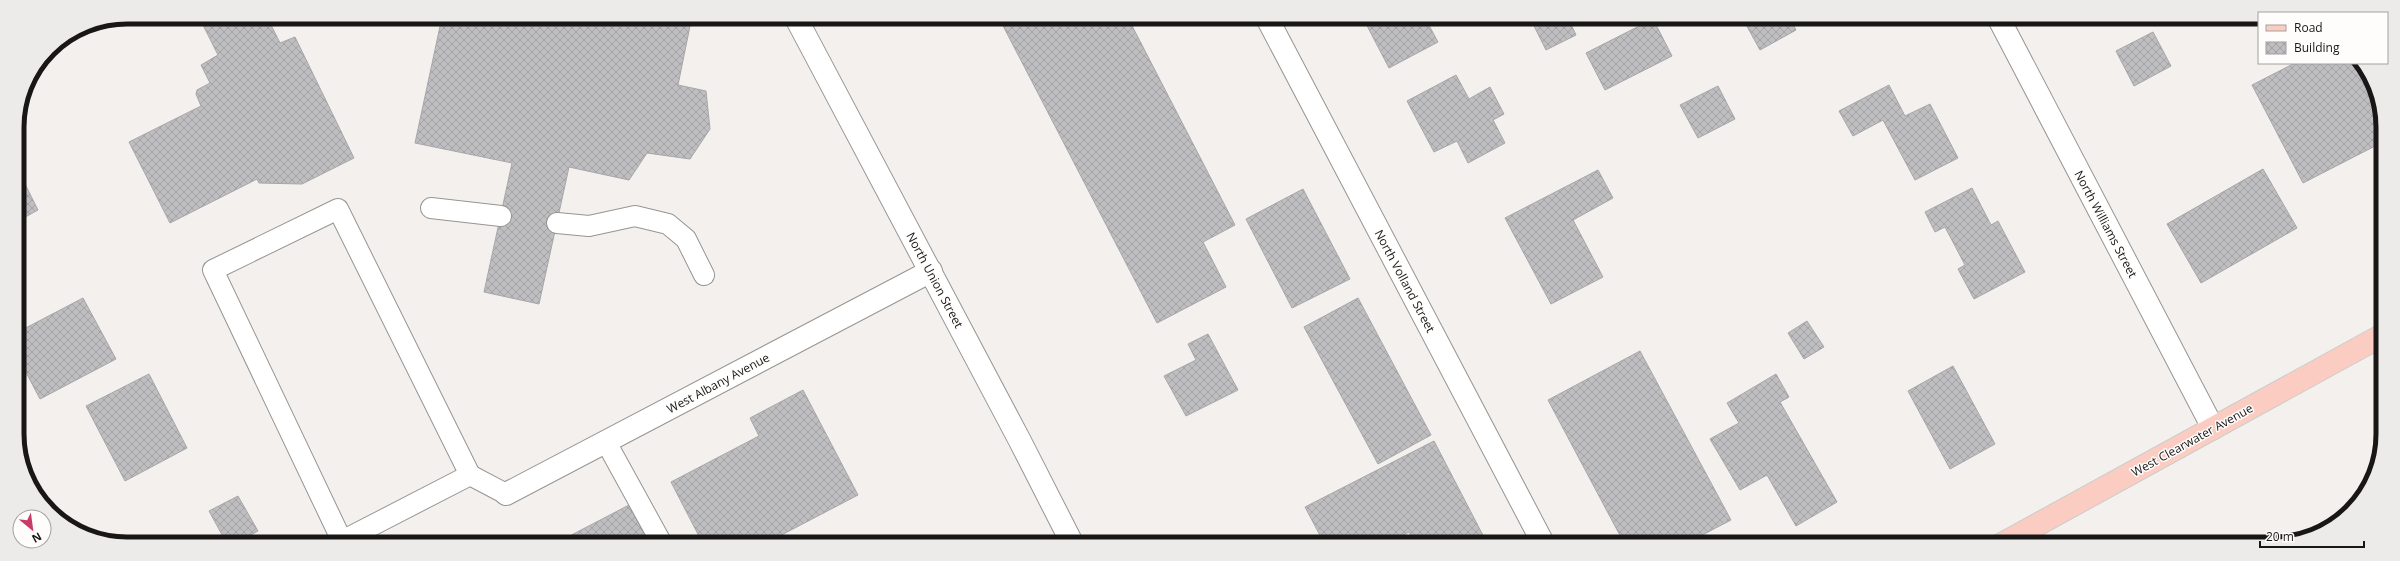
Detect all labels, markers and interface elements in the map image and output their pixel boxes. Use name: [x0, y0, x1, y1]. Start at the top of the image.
legend: [2258, 12, 2388, 64]
text: Road: [2294, 19, 2323, 36]
text: Building: [2294, 39, 2340, 56]
street label: North Williams Street: [2071, 167, 2141, 281]
street label: North Volland Street: [1371, 227, 1439, 335]
street label: North Union Street: [903, 229, 967, 331]
street label: West Albany Avenue: [664, 349, 772, 417]
street label: West Clearwater Avenue: [2128, 399, 2256, 481]
north arrow: [12, 509, 52, 549]
scale bar: [2260, 523, 2364, 549]
text: 20 m: [2266, 528, 2294, 545]
text: N: [30, 529, 45, 547]

